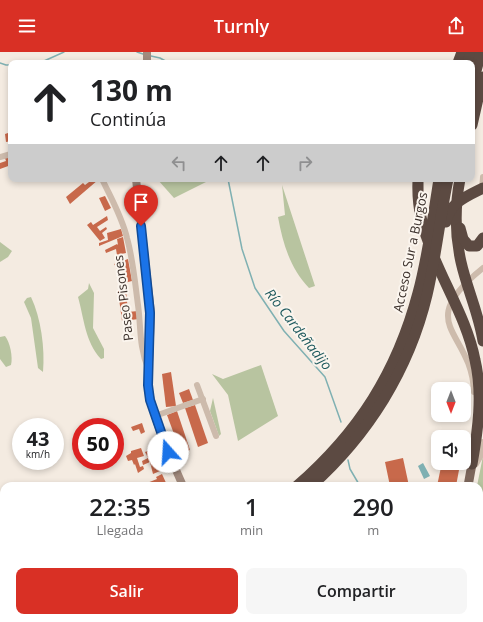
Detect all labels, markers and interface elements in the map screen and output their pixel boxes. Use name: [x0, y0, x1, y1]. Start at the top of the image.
text: Turnly: [214, 14, 269, 38]
icon: menu: [16, 15, 38, 37]
icon: share: [445, 15, 467, 37]
text: 130 m: [90, 71, 173, 109]
icon: ahead: [24, 76, 76, 128]
text: Continúa: [90, 107, 166, 131]
icon: left: [168, 152, 190, 174]
icon: ahead: [210, 152, 232, 174]
icon: ahead: [252, 152, 274, 174]
icon: right: [294, 152, 316, 174]
pin: [124, 185, 158, 226]
street label: Acceso Sur a Burgos: [388, 190, 432, 314]
icon: arrive: [130, 191, 152, 213]
street label: Paseo Pisones: [109, 254, 137, 342]
water label: Río Cardeñadijo: [261, 284, 337, 374]
north arrow: [431, 382, 471, 422]
map controls: [431, 382, 471, 470]
speed limit sign: 50: [72, 418, 124, 470]
text: 43: [27, 425, 49, 452]
button: sound: [431, 430, 471, 470]
position arrow: [147, 431, 189, 473]
text: km/h: [26, 447, 50, 461]
text: 22:35: [89, 490, 151, 523]
text: 1: [245, 490, 259, 523]
text: 290: [353, 490, 394, 523]
text: Llegada: [97, 521, 143, 539]
text: min: [240, 521, 263, 539]
text: m: [367, 521, 379, 539]
button: Salir: [16, 568, 238, 614]
button: Compartir: [246, 568, 467, 614]

